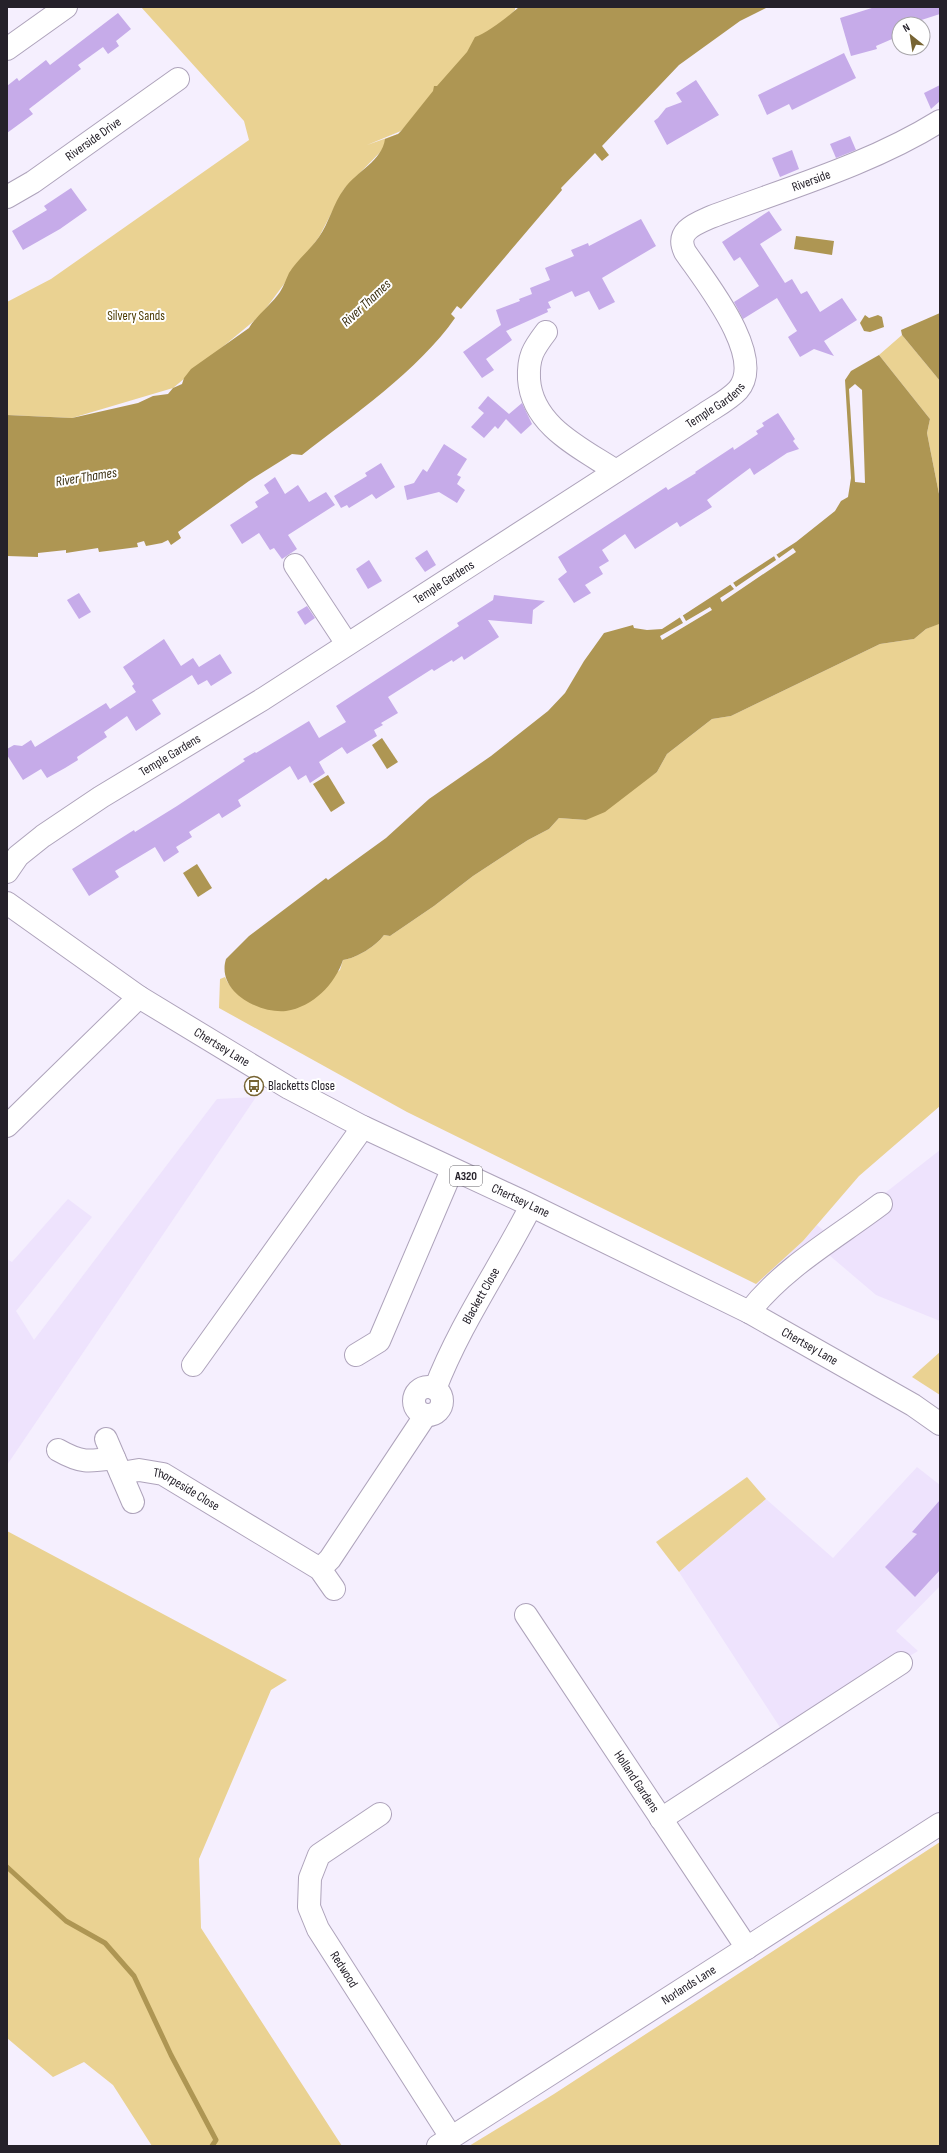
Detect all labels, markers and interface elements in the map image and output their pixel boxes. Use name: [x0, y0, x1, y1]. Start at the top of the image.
north arrow: [891, 16, 931, 56]
text: N: [900, 21, 912, 35]
street label: Riverside Drive: [62, 114, 124, 164]
street label: Riverside: [790, 166, 833, 195]
water label: River Thames: [338, 276, 394, 330]
park label: Silvery Sands: [107, 308, 165, 324]
street label: Temple Gardens: [683, 380, 749, 432]
water label: River Thames: [54, 464, 118, 490]
street label: Temple Gardens: [411, 557, 478, 608]
street label: Temple Gardens: [136, 730, 204, 780]
street label: Chertsey Lane: [191, 1024, 253, 1070]
bus stop icon: Blacketts Close: [243, 1075, 265, 1097]
place label: Blacketts Close: [268, 1078, 335, 1094]
road number: A320: [450, 1166, 482, 1186]
street label: Chertsey Lane: [489, 1180, 552, 1221]
street label: Blackett Close: [459, 1265, 503, 1327]
street label: Chertsey Lane: [779, 1324, 841, 1369]
street label: Thorpeside Close: [152, 1465, 222, 1514]
street label: Holland Gardens: [610, 1748, 663, 1816]
street label: Redwood: [326, 1948, 361, 1991]
street label: Norlands Lane: [659, 1962, 719, 2008]

